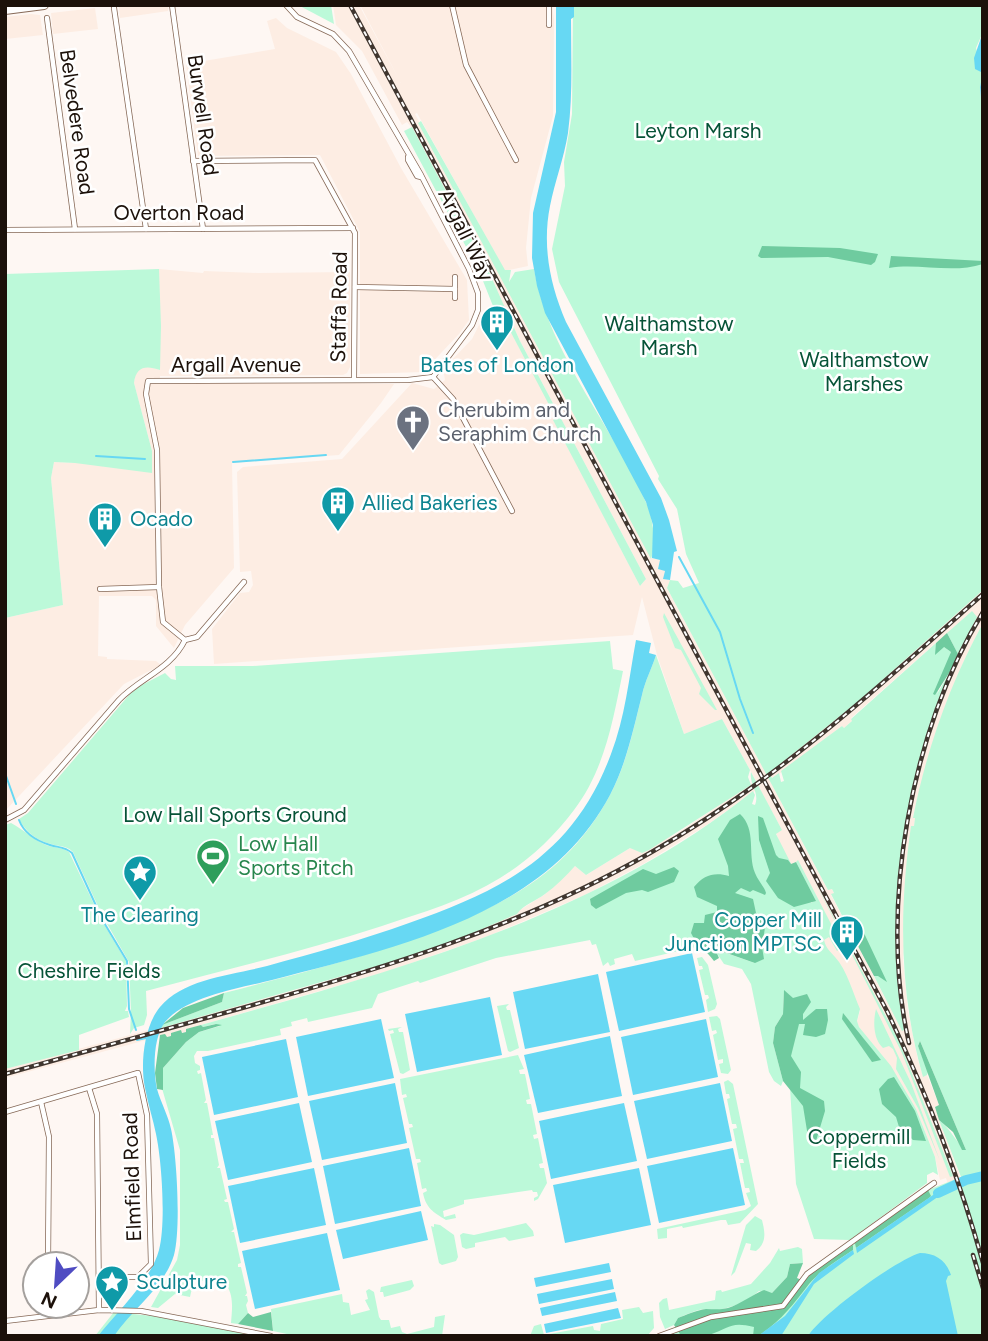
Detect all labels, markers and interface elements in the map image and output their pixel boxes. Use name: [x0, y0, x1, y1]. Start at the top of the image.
street label: Belvedere Road: [55, 47, 100, 196]
street label: Burwell Road: [183, 53, 224, 177]
park label: Leyton Marsh: [634, 118, 762, 143]
street label: Argall Way: [433, 185, 500, 285]
street label: Overton Road: [114, 200, 244, 225]
street label: Staffa Road: [325, 251, 352, 363]
building icon: Bates of London: [478, 303, 516, 352]
park label: Walthamstow Marsh: [605, 311, 734, 360]
park label: Walthamstow Marshes: [800, 347, 929, 396]
street label: Argall Avenue: [171, 352, 301, 377]
place label: Bates of London: [420, 352, 574, 377]
place label: Cherubim and Seraphim Church: [438, 397, 601, 446]
church icon: Cherubim and Seraphim Church: [394, 403, 432, 452]
building icon: Allied Bakeries: [319, 484, 357, 533]
place label: Allied Bakeries: [362, 490, 497, 515]
building icon: Ocado: [86, 500, 124, 549]
place label: Ocado: [130, 506, 193, 531]
park label: Low Hall Sports Ground: [123, 802, 347, 827]
place label: Low Hall Sports Pitch: [238, 831, 354, 880]
sports icon: Low Hall Sports Pitch: [194, 837, 232, 886]
place icon: The Clearing: [121, 853, 159, 902]
place label: The Clearing: [81, 902, 199, 927]
place label: Copper Mill Junction MPTSC: [665, 907, 822, 956]
building icon: Copper Mill Junction MPTSC: [828, 913, 866, 962]
park label: Cheshire Fields: [18, 958, 160, 983]
street label: Elmfield Road: [117, 1112, 146, 1242]
park label: Coppermill Fields: [808, 1124, 910, 1173]
north arrow: [21, 1250, 91, 1320]
place icon: Sculpture: [93, 1263, 131, 1312]
place label: Sculpture: [136, 1269, 227, 1294]
text: N: [38, 1286, 61, 1313]

